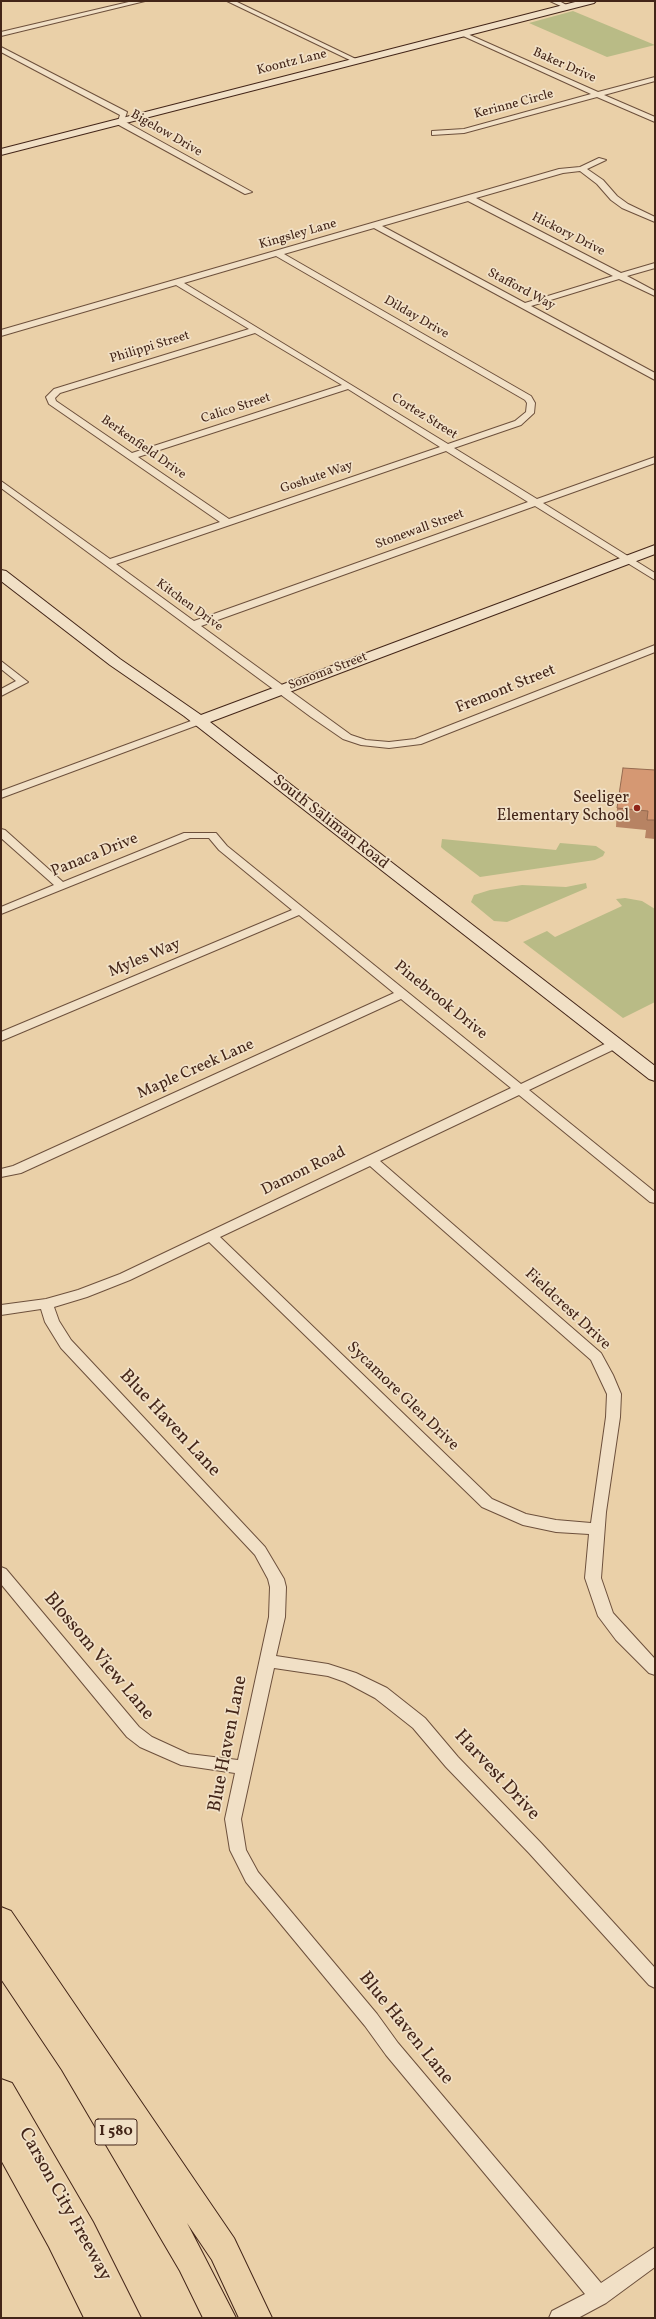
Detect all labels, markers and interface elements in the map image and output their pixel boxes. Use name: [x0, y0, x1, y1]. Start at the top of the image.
street label: Baker Drive: [530, 45, 598, 87]
street label: Koontz Lane: [256, 47, 328, 79]
street label: Kerinne Circle: [473, 87, 555, 123]
street label: Bigelow Drive: [128, 107, 204, 161]
street label: Hickory Drive: [529, 210, 607, 260]
street label: Kingsley Lane: [257, 216, 339, 254]
street label: Stafford Way: [484, 266, 558, 314]
street label: Dilday Drive: [381, 293, 451, 343]
street label: Philippi Street: [108, 328, 192, 368]
street label: Calico Street: [199, 390, 273, 428]
street label: Cortez Street: [388, 391, 460, 443]
street label: Berkenfield Drive: [97, 413, 189, 483]
street label: Goshute Way: [279, 458, 355, 498]
street label: Stonewall Street: [373, 507, 467, 553]
street label: Kitchen Drive: [153, 577, 225, 635]
street label: Sonoma Street: [286, 650, 370, 694]
street label: Fremont Street: [453, 661, 559, 719]
street label: South Saliman Road: [268, 772, 392, 874]
place label: Seeliger Elementary School: [497, 789, 629, 827]
marker: Seeliger Elementary School: [632, 803, 642, 813]
street label: Panaca Drive: [49, 830, 141, 882]
street label: Myles Way: [106, 935, 184, 983]
street label: Pinebrook Drive: [389, 957, 491, 1045]
street label: Maple Creek Lane: [135, 1036, 257, 1104]
street label: Damon Road: [259, 1143, 349, 1201]
street label: Fieldcrest Drive: [520, 1265, 614, 1355]
street label: Sycamore Glen Drive: [342, 1339, 462, 1455]
street label: Blue Haven Lane: [113, 1366, 225, 1482]
street label: Blossom View Lane: [38, 1588, 158, 1726]
street label: Blue Haven Lane: [205, 1674, 253, 1814]
street label: Harvest Drive: [448, 1726, 544, 1826]
street label: Blue Haven Lane: [353, 1968, 457, 2090]
road number: I 580: [95, 2119, 137, 2145]
street label: Carson City Freeway: [12, 2124, 116, 2286]

